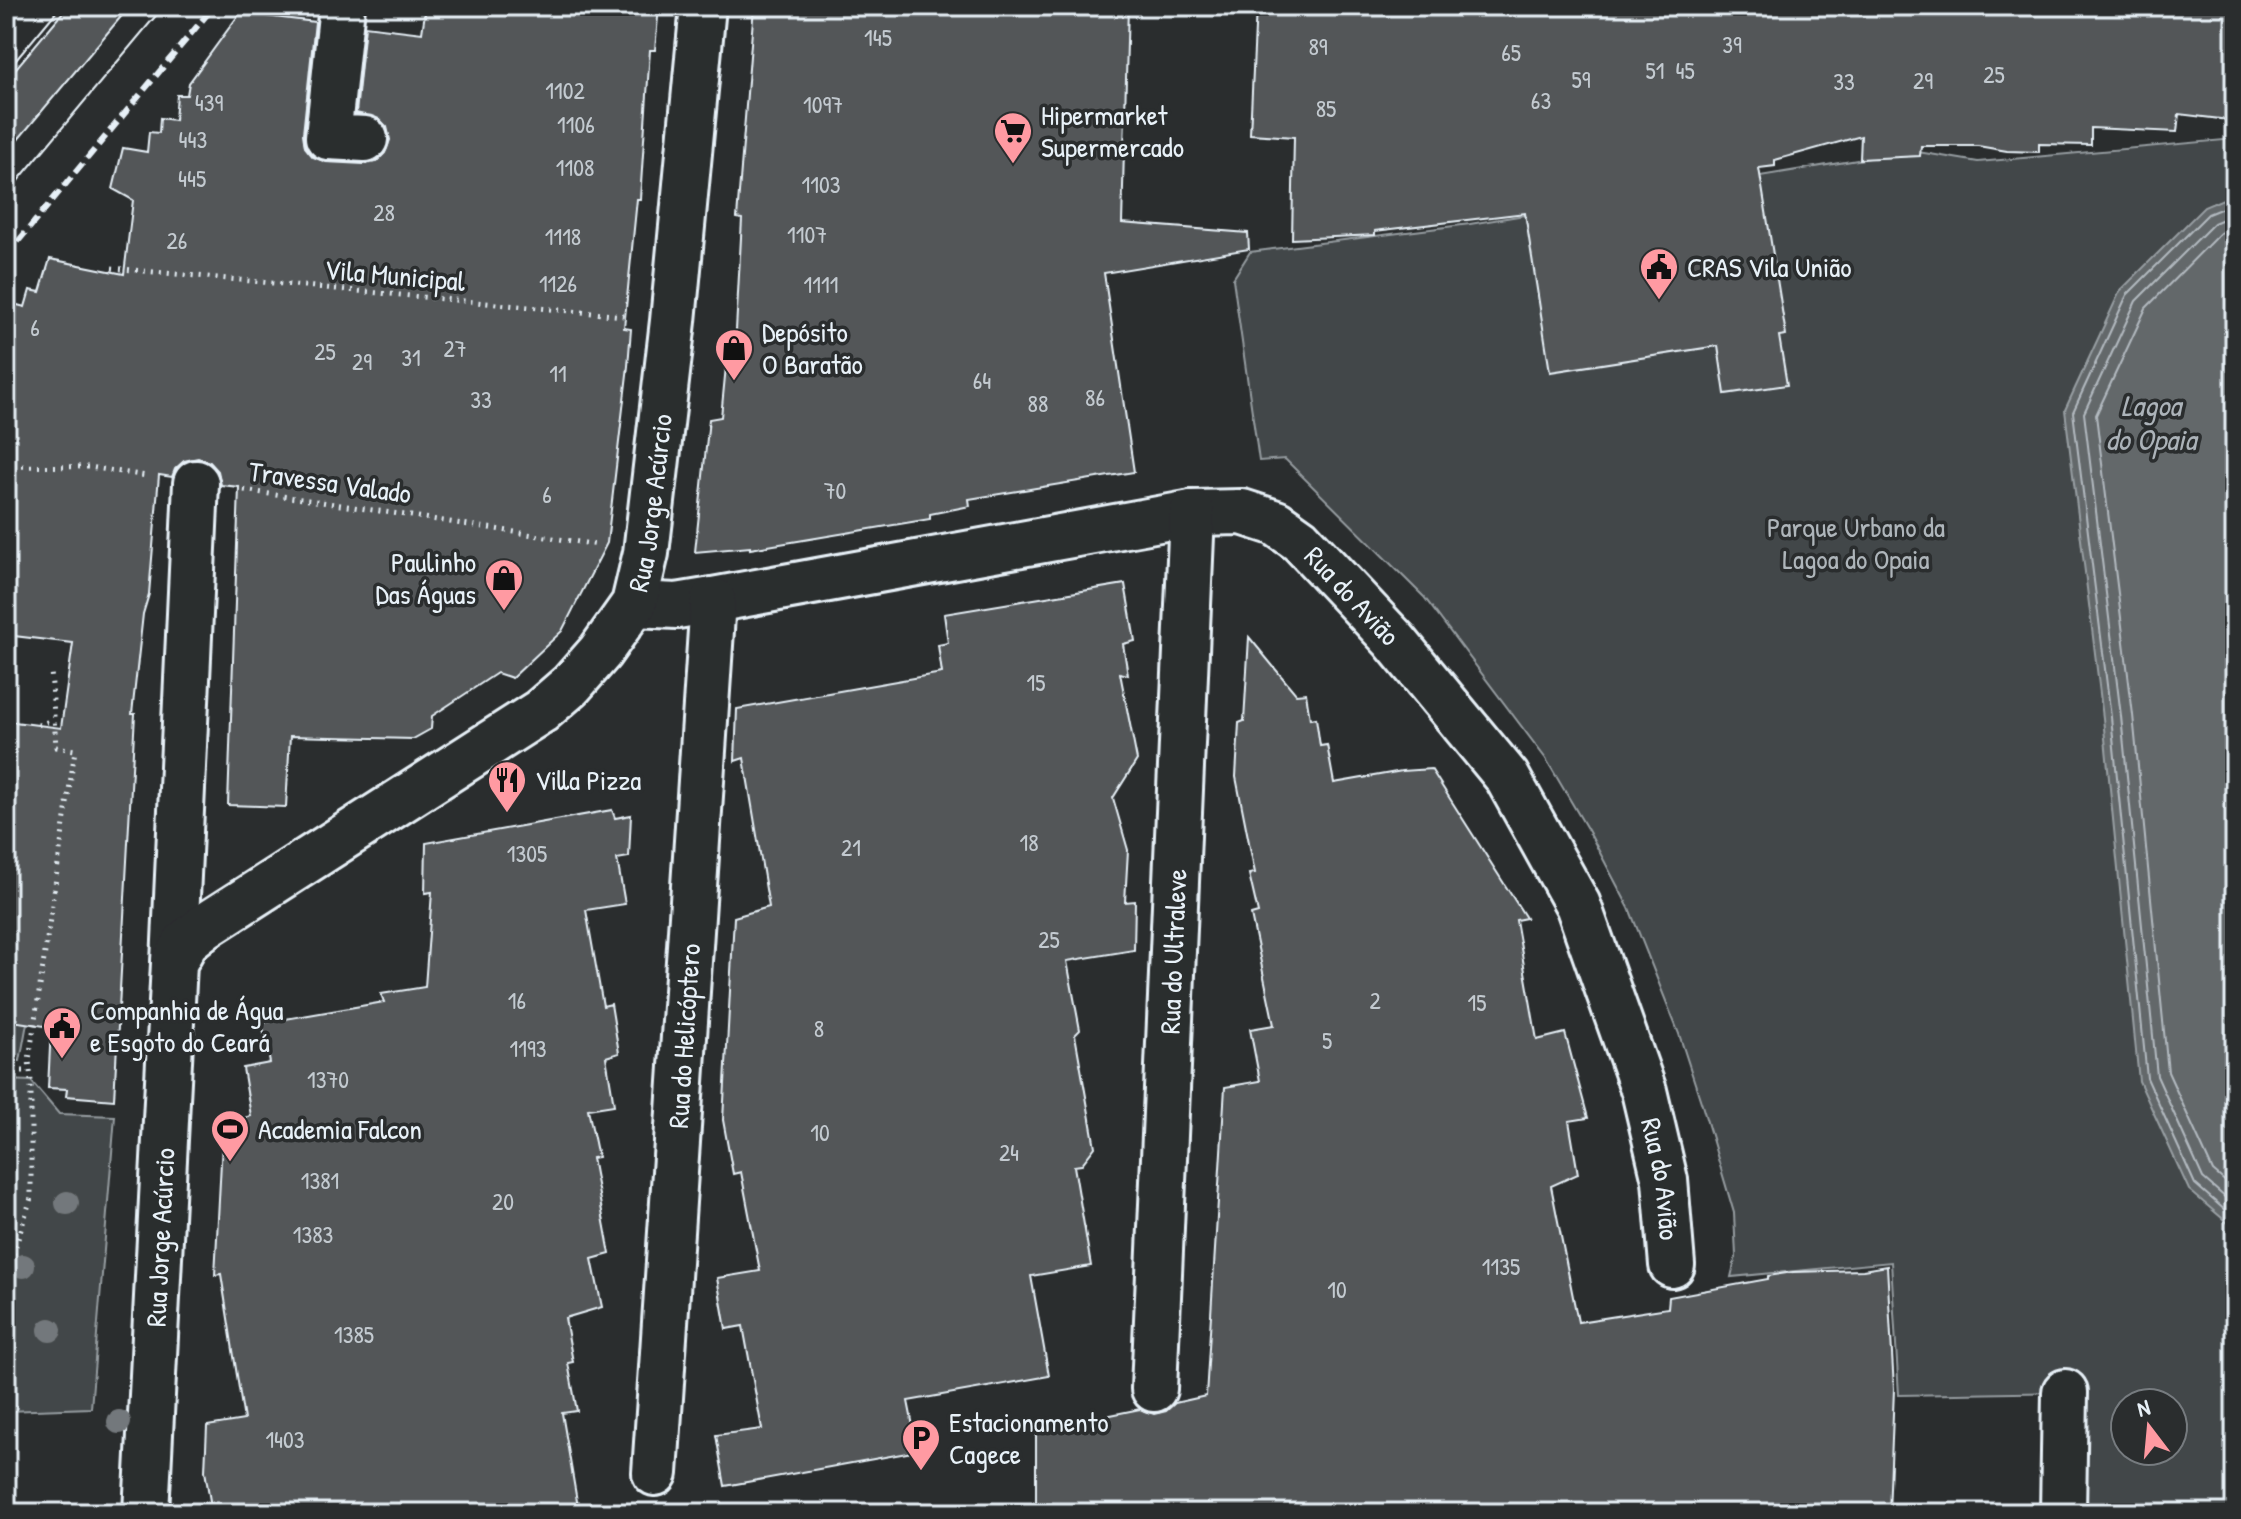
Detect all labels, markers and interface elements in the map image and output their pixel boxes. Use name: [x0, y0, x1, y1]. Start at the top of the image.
house number: 145: [864, 21, 892, 53]
house number: 39: [1722, 28, 1742, 60]
house number: 89: [1308, 30, 1328, 62]
house number: 65: [1501, 36, 1521, 68]
house number: 51: [1646, 54, 1664, 86]
house number: 45: [1675, 54, 1695, 86]
house number: 25: [1983, 58, 2005, 90]
house number: 59: [1572, 63, 1591, 95]
house number: 29: [1913, 64, 1933, 96]
house number: 33: [1833, 65, 1855, 97]
house number: 1102: [545, 74, 585, 106]
house number: 63: [1531, 84, 1551, 116]
house number: 439: [195, 86, 223, 118]
house number: 1097: [803, 88, 843, 120]
house number: 85: [1316, 92, 1336, 124]
place label: Hipermarket Supermercado: [1041, 96, 1184, 166]
house number: 1106: [557, 108, 595, 140]
supermarket icon: Hipermarket Supermercado: [992, 110, 1034, 165]
house number: 443: [179, 123, 207, 155]
house number: 1108: [556, 151, 594, 183]
house number: 445: [178, 162, 206, 194]
house number: 1103: [802, 168, 840, 200]
house number: 28: [373, 196, 395, 228]
house number: 1107: [787, 218, 827, 250]
house number: 1118: [545, 220, 581, 252]
house number: 26: [167, 224, 187, 256]
public building icon: CRAS Vila União: [1638, 246, 1680, 301]
place label: CRAS Vila União: [1687, 248, 1851, 286]
street label: Vila Municipal: [323, 250, 468, 300]
house number: 1126: [539, 267, 577, 299]
house number: 1111: [804, 268, 838, 300]
house number: 6: [30, 311, 40, 343]
place label: Depósito O Baratão: [762, 313, 863, 383]
shop icon: Depósito O Baratão: [713, 327, 755, 382]
house number: 27: [443, 332, 467, 364]
house number: 25: [314, 335, 336, 367]
house number: 31: [401, 341, 421, 373]
house number: 29: [352, 345, 372, 377]
house number: 11: [549, 357, 567, 389]
house number: 64: [973, 364, 991, 396]
house number: 86: [1085, 381, 1105, 413]
house number: 33: [470, 383, 492, 415]
water label: Lagoa do Opaia: [2106, 385, 2199, 460]
house number: 88: [1028, 387, 1048, 419]
street label: Rua Jorge Acúrcio: [619, 412, 681, 595]
street label: Travessa Valado: [246, 452, 414, 512]
house number: 70: [824, 474, 846, 506]
house number: 6: [542, 478, 552, 510]
park label: Parque Urbano da Lagoa do Opaia: [1767, 508, 1945, 578]
street label: Rua do Avião: [1296, 538, 1408, 654]
place label: Paulinho Das Águas: [375, 543, 476, 613]
shop icon: Paulinho Das Águas: [483, 557, 525, 612]
house number: 15: [1027, 666, 1045, 698]
restaurant icon: Villa Pizza: [486, 759, 528, 814]
place label: Villa Pizza: [535, 761, 641, 799]
house number: 18: [1019, 826, 1039, 858]
house number: 21: [841, 831, 861, 863]
house number: 1305: [507, 837, 547, 869]
street label: Rua do Ultraleve: [1150, 868, 1196, 1035]
house number: 25: [1038, 923, 1060, 955]
street label: Rua do Helicóptero: [659, 942, 709, 1130]
house number: 16: [508, 984, 526, 1016]
house number: 2: [1369, 984, 1381, 1016]
house number: 15: [1468, 986, 1486, 1018]
place label: Companhia de Água e Esgoto do Ceará: [90, 991, 284, 1061]
public building icon: Companhia de Água e Esgoto do Ceará: [41, 1005, 83, 1060]
house number: 8: [814, 1012, 824, 1044]
house number: 5: [1322, 1024, 1332, 1056]
house number: 1193: [510, 1032, 546, 1064]
house number: 1370: [307, 1063, 349, 1095]
sports icon: Academia Falcon: [209, 1108, 251, 1163]
place label: Academia Falcon: [258, 1110, 422, 1148]
street label: Rua do Avião: [1632, 1114, 1689, 1242]
house number: 10: [810, 1116, 830, 1148]
house number: 24: [999, 1136, 1019, 1168]
street label: Rua Jorge Acúrcio: [137, 1147, 184, 1328]
house number: 1381: [301, 1164, 339, 1196]
house number: 20: [492, 1185, 514, 1217]
house number: 1383: [293, 1218, 333, 1250]
house number: 1135: [1482, 1250, 1520, 1282]
house number: 10: [1327, 1273, 1347, 1305]
house number: 1385: [334, 1318, 374, 1350]
north arrow: [2109, 1387, 2189, 1467]
text: N: [2134, 1392, 2154, 1424]
place label: Estacionamento Cagece: [949, 1403, 1109, 1473]
parking icon: Estacionamento Cagece: [900, 1417, 942, 1472]
house number: 1403: [265, 1423, 305, 1455]

